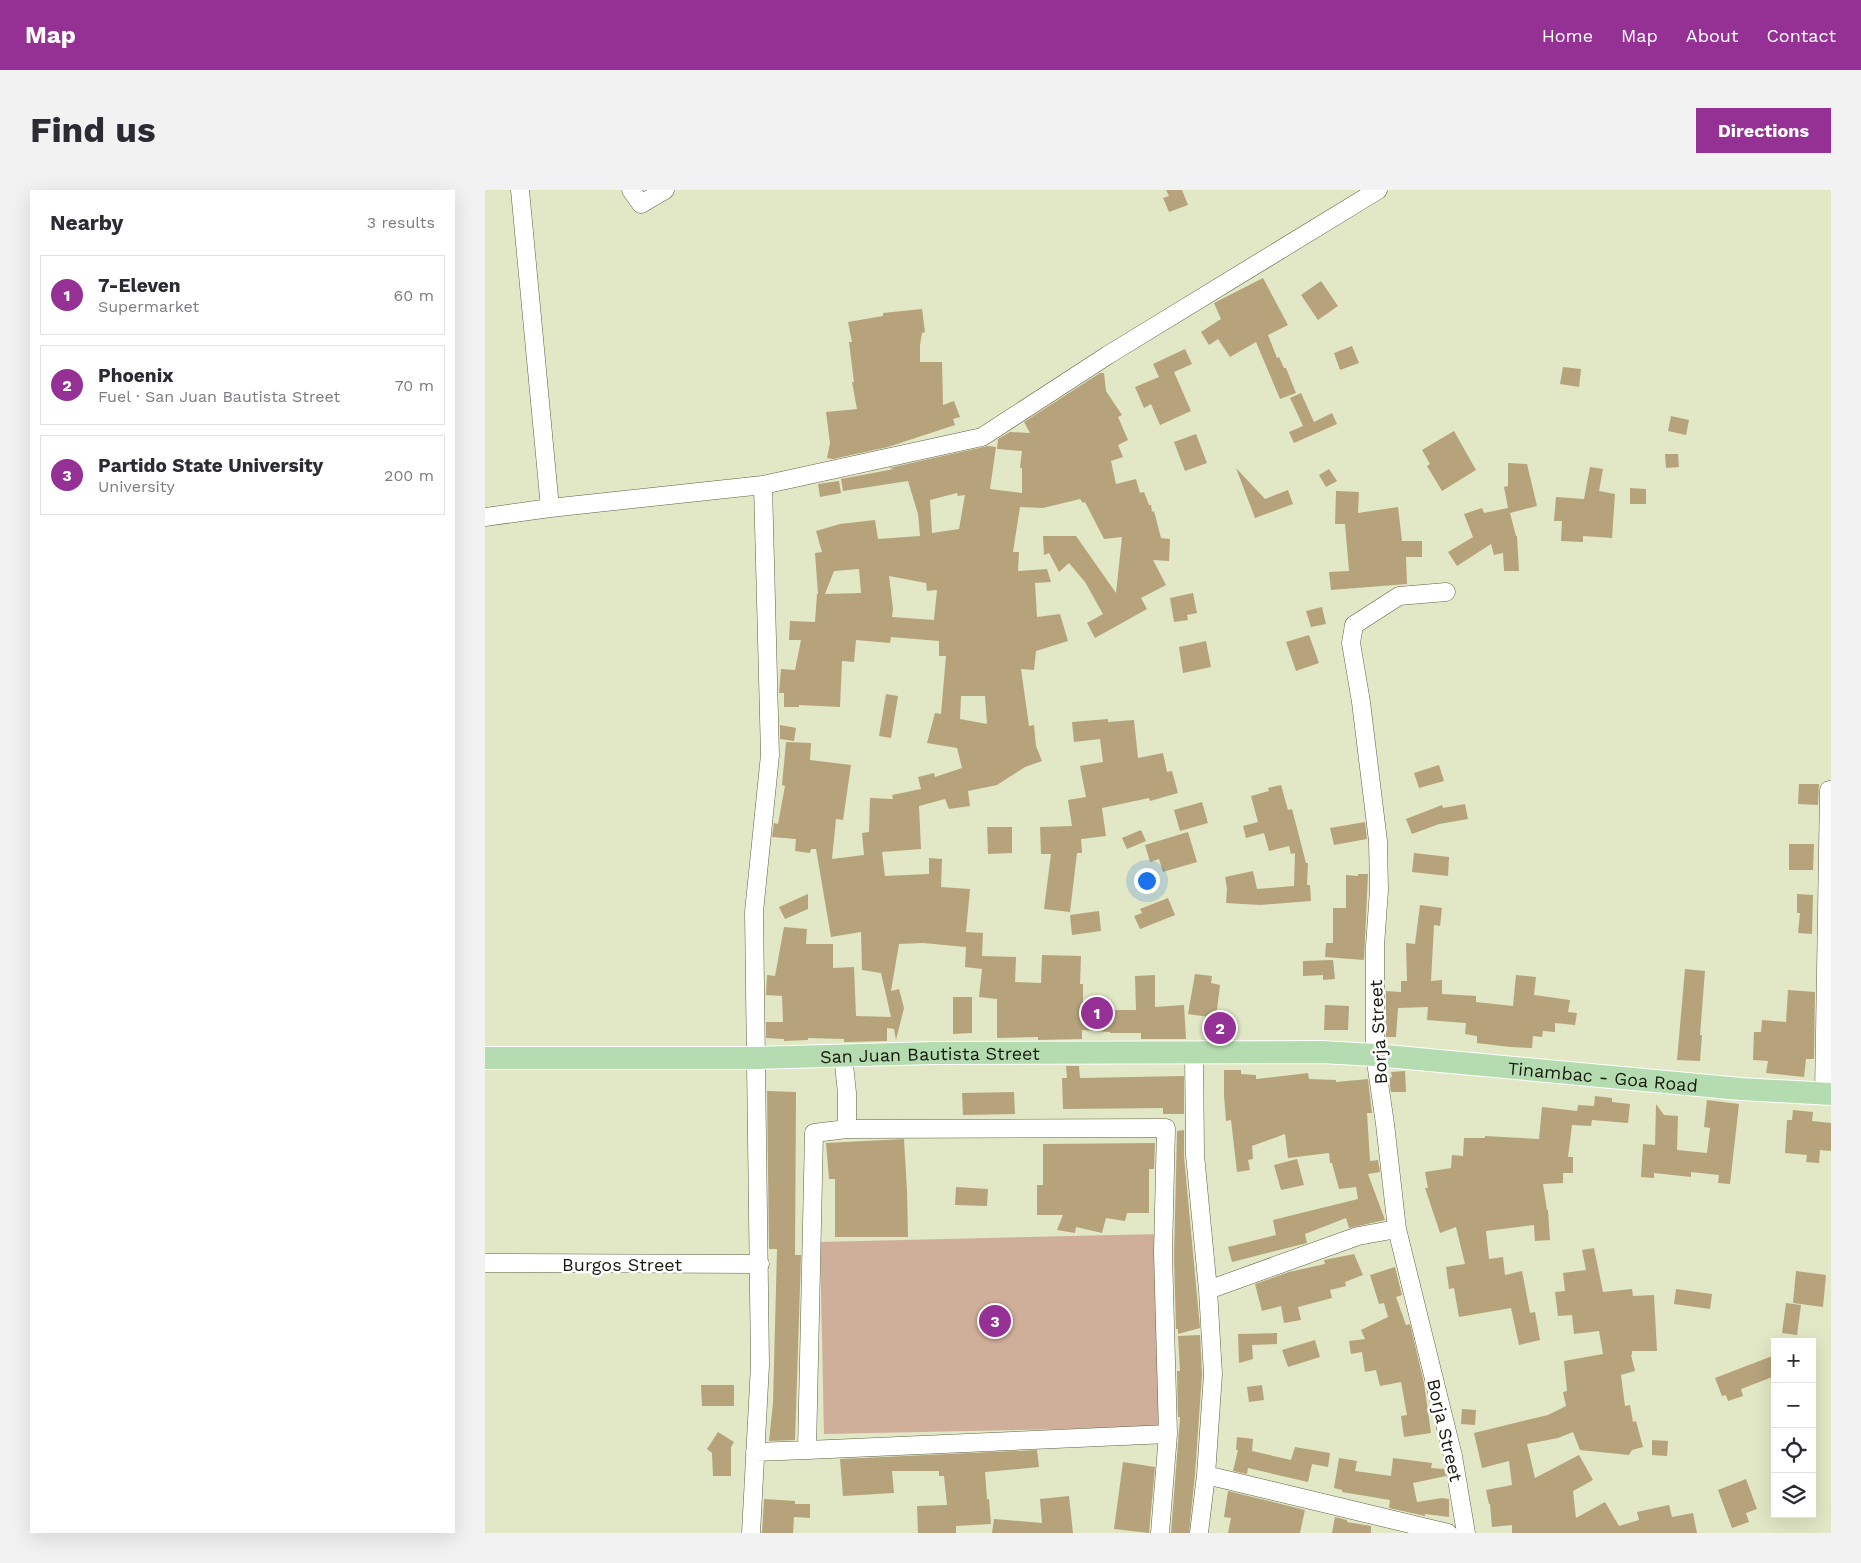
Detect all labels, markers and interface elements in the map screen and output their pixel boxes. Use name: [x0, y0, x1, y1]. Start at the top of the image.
text: Map: [25, 21, 76, 49]
text: Home: [1542, 25, 1593, 46]
text: Map: [1621, 25, 1658, 46]
text: About: [1686, 25, 1738, 46]
text: Contact: [1766, 25, 1836, 46]
button: Directions: [1696, 108, 1831, 153]
text: Find us: [30, 109, 156, 151]
text: Nearby: [50, 210, 123, 235]
text: 3 results: [367, 213, 435, 232]
text: 7-Eleven: [98, 274, 181, 297]
text: 1: [64, 286, 70, 305]
text: 60 m: [394, 286, 434, 305]
text: Supermarket: [98, 297, 199, 316]
text: Phoenix: [98, 364, 173, 387]
text: 2: [62, 376, 72, 395]
text: 70 m: [395, 376, 434, 395]
text: Fuel · San Juan Bautista Street: [98, 387, 340, 406]
text: Partido State University: [98, 454, 323, 477]
text: 3: [62, 466, 72, 485]
text: 200 m: [384, 466, 434, 485]
text: University: [98, 477, 175, 496]
your location: [1134, 868, 1160, 894]
street label: Borja Street: [1365, 979, 1391, 1085]
pin: 1: [1081, 994, 1113, 1032]
pin: 2: [1204, 1009, 1236, 1047]
street label: San Juan Bautista Street: [820, 1042, 1040, 1067]
street label: Tinambac - Goa Road: [1507, 1057, 1699, 1095]
street label: Burgos Street: [562, 1254, 682, 1275]
pin: 3: [979, 1302, 1011, 1340]
map controls: [1771, 1338, 1816, 1518]
button: +: [1771, 1338, 1816, 1383]
street label: Borja Street: [1423, 1377, 1467, 1484]
button: −: [1771, 1383, 1816, 1428]
button: locate: [1771, 1428, 1816, 1473]
button: layers: [1771, 1473, 1816, 1518]

